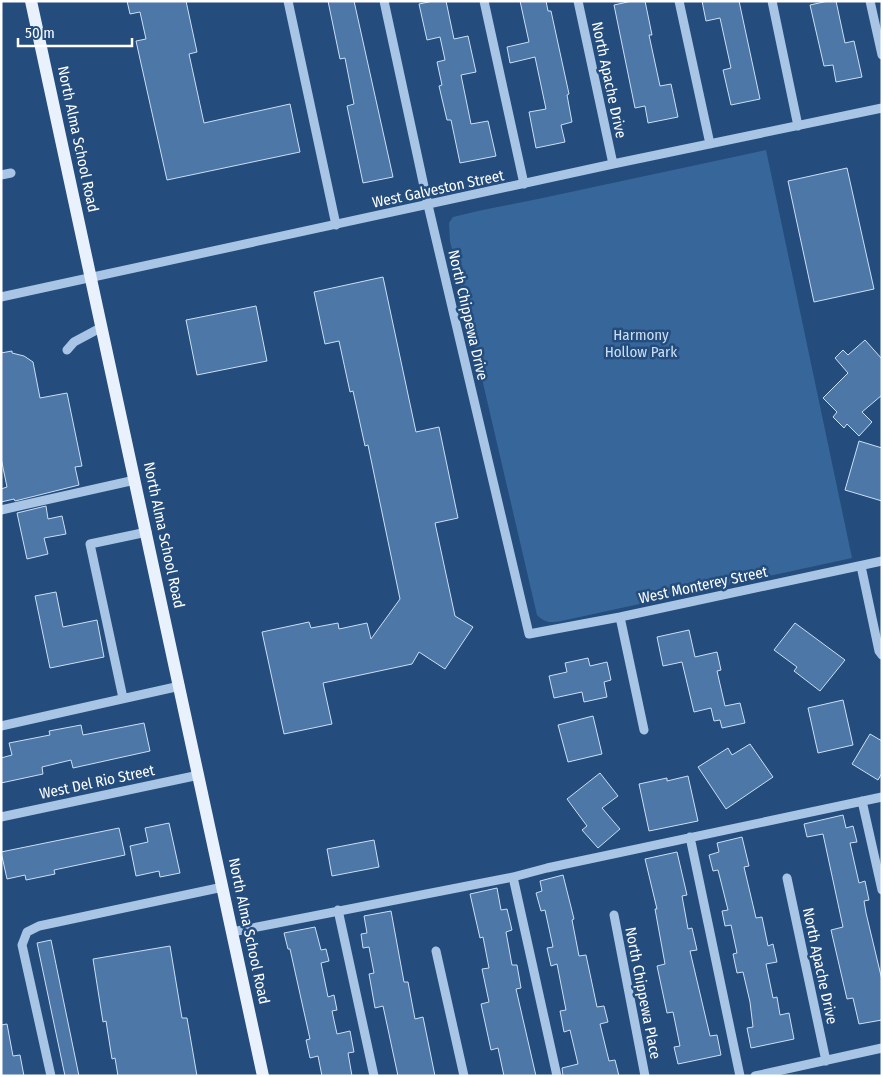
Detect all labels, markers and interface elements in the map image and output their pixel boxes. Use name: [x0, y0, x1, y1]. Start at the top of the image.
scale bar: [18, 15, 131, 47]
street label: North Apache Drive: [588, 20, 630, 140]
text: 50 m: [25, 24, 55, 42]
street label: North Alma School Road: [54, 64, 102, 214]
street label: West Galveston Street: [370, 166, 506, 212]
street label: North Chippewa Drive: [444, 248, 492, 382]
park label: Harmony Hollow Park: [605, 326, 677, 361]
street label: North Alma School Road: [140, 460, 188, 610]
street label: West Monterey Street: [637, 563, 769, 607]
street label: West Del Rio Street: [38, 761, 156, 803]
street label: North Alma School Road: [225, 856, 273, 1006]
street label: North Apache Drive: [799, 906, 841, 1026]
street label: North Chippewa Place: [621, 925, 665, 1061]

